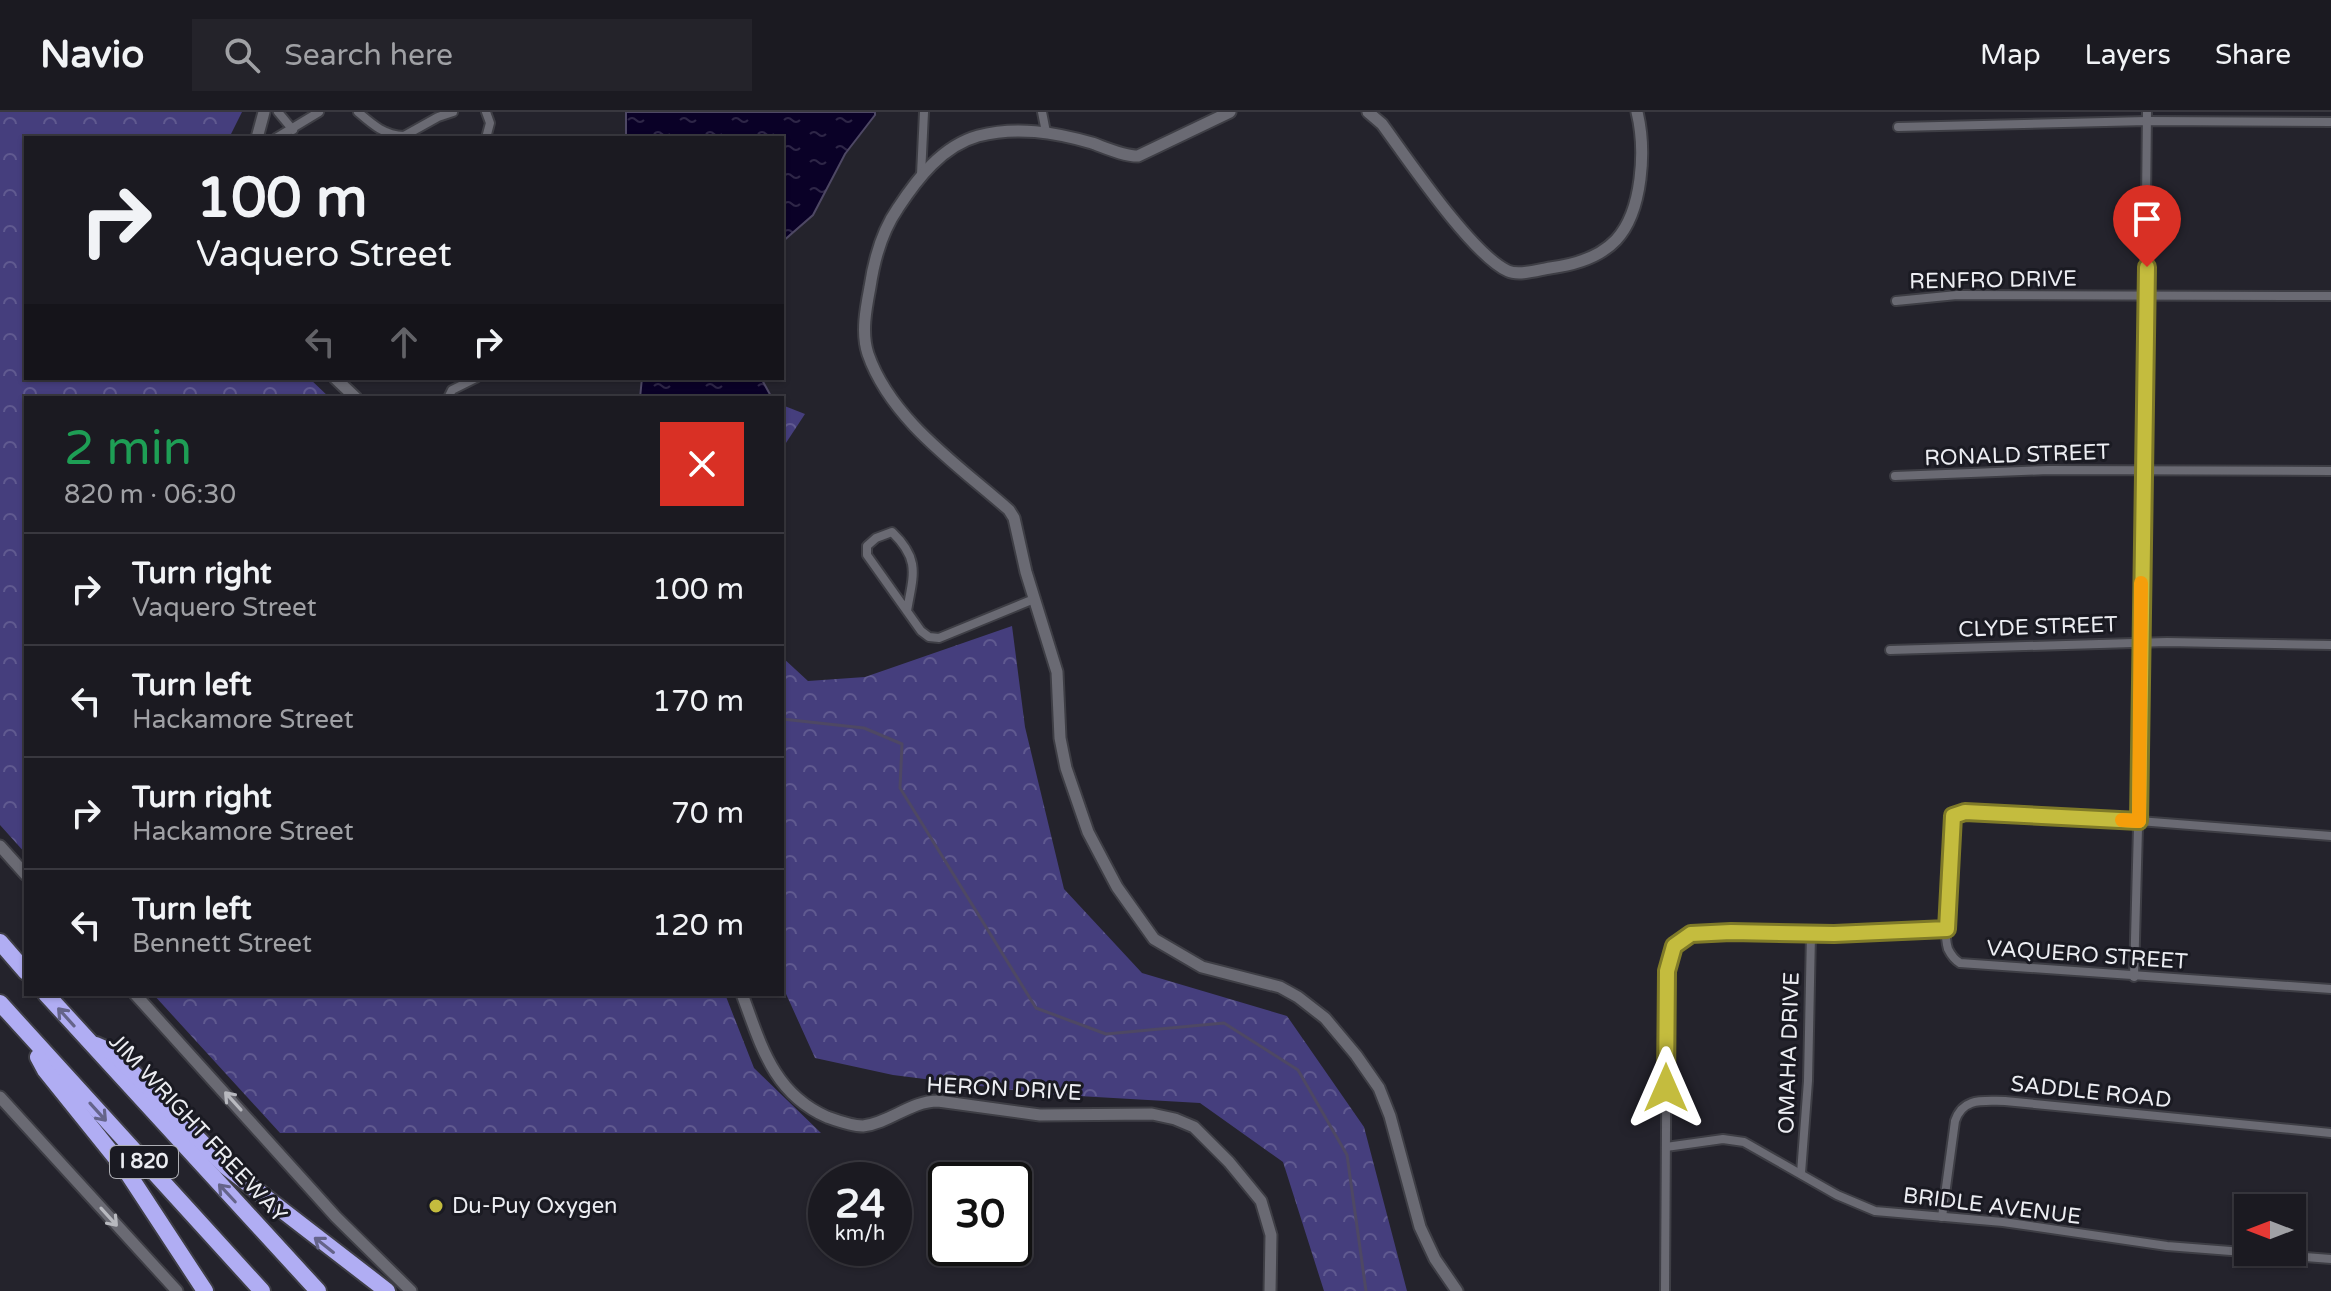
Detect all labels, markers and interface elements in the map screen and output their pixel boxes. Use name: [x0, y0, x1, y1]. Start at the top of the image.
search box: [192, 19, 752, 91]
text: Navio: [40, 32, 144, 78]
icon: search: [220, 33, 264, 77]
text: Search here: [284, 37, 453, 74]
text: Map: [1980, 38, 2041, 72]
text: Layers: [2085, 38, 2171, 72]
text: Share: [2215, 38, 2291, 72]
text: 100 m: [196, 165, 367, 232]
icon: right: [64, 168, 168, 272]
pin: [2113, 185, 2181, 267]
icon: arrive: [2125, 197, 2169, 241]
text: Vaquero Street: [196, 233, 452, 276]
street label: RENFRO DRIVE: [1909, 266, 2077, 294]
icon: left: [298, 320, 342, 364]
icon: ahead: [382, 320, 426, 364]
icon: right: [466, 320, 510, 364]
text: 2 min: [64, 420, 192, 478]
button: close: [660, 422, 744, 506]
street label: RONALD STREET: [1924, 439, 2111, 471]
text: 820 m · 06:30: [64, 479, 236, 510]
text: Turn right: [132, 555, 272, 592]
icon: right: [64, 567, 108, 611]
text: 100 m: [652, 571, 744, 608]
text: Vaquero Street: [132, 592, 317, 623]
street label: CLYDE STREET: [1958, 611, 2119, 643]
text: Turn left: [132, 667, 251, 704]
icon: left: [64, 679, 108, 723]
text: 170 m: [652, 683, 744, 720]
text: Hackamore Street: [132, 704, 354, 735]
text: Turn right: [132, 779, 272, 816]
icon: right: [64, 791, 108, 835]
text: 70 m: [671, 795, 744, 832]
text: Hackamore Street: [132, 816, 354, 847]
text: Turn left: [132, 891, 251, 928]
icon: left: [64, 903, 108, 947]
text: 120 m: [652, 907, 744, 944]
text: Bennett Street: [132, 928, 312, 959]
street label: VAQUERO STREET: [1986, 935, 2189, 975]
street label: OMAHA DRIVE: [1773, 972, 1805, 1134]
one-way arrow: [58, 1008, 76, 1028]
street label: JIM WRIGHT FREEWAY: [104, 1028, 292, 1228]
position arrow: [1624, 1046, 1708, 1130]
street label: SADDLE ROAD: [2009, 1071, 2173, 1113]
street label: HERON DRIVE: [926, 1072, 1082, 1106]
one-way arrow: [224, 1092, 242, 1112]
one-way arrow: [89, 1102, 108, 1122]
road number: I 820: [110, 1146, 178, 1178]
speed limit sign: 30: [928, 1162, 1032, 1266]
text: 24: [835, 1180, 885, 1228]
street label: BRIDLE AVENUE: [1901, 1182, 2083, 1230]
one-way arrow: [219, 1183, 237, 1203]
place label: Du-Puy Oxygen: [452, 1193, 618, 1219]
north arrow: [2234, 1194, 2306, 1266]
map controls: [2234, 1194, 2306, 1266]
marker: Du-Puy Oxygen: [427, 1197, 445, 1215]
one-way arrow: [100, 1207, 119, 1227]
text: km/h: [835, 1222, 885, 1246]
one-way arrow: [314, 1236, 335, 1253]

